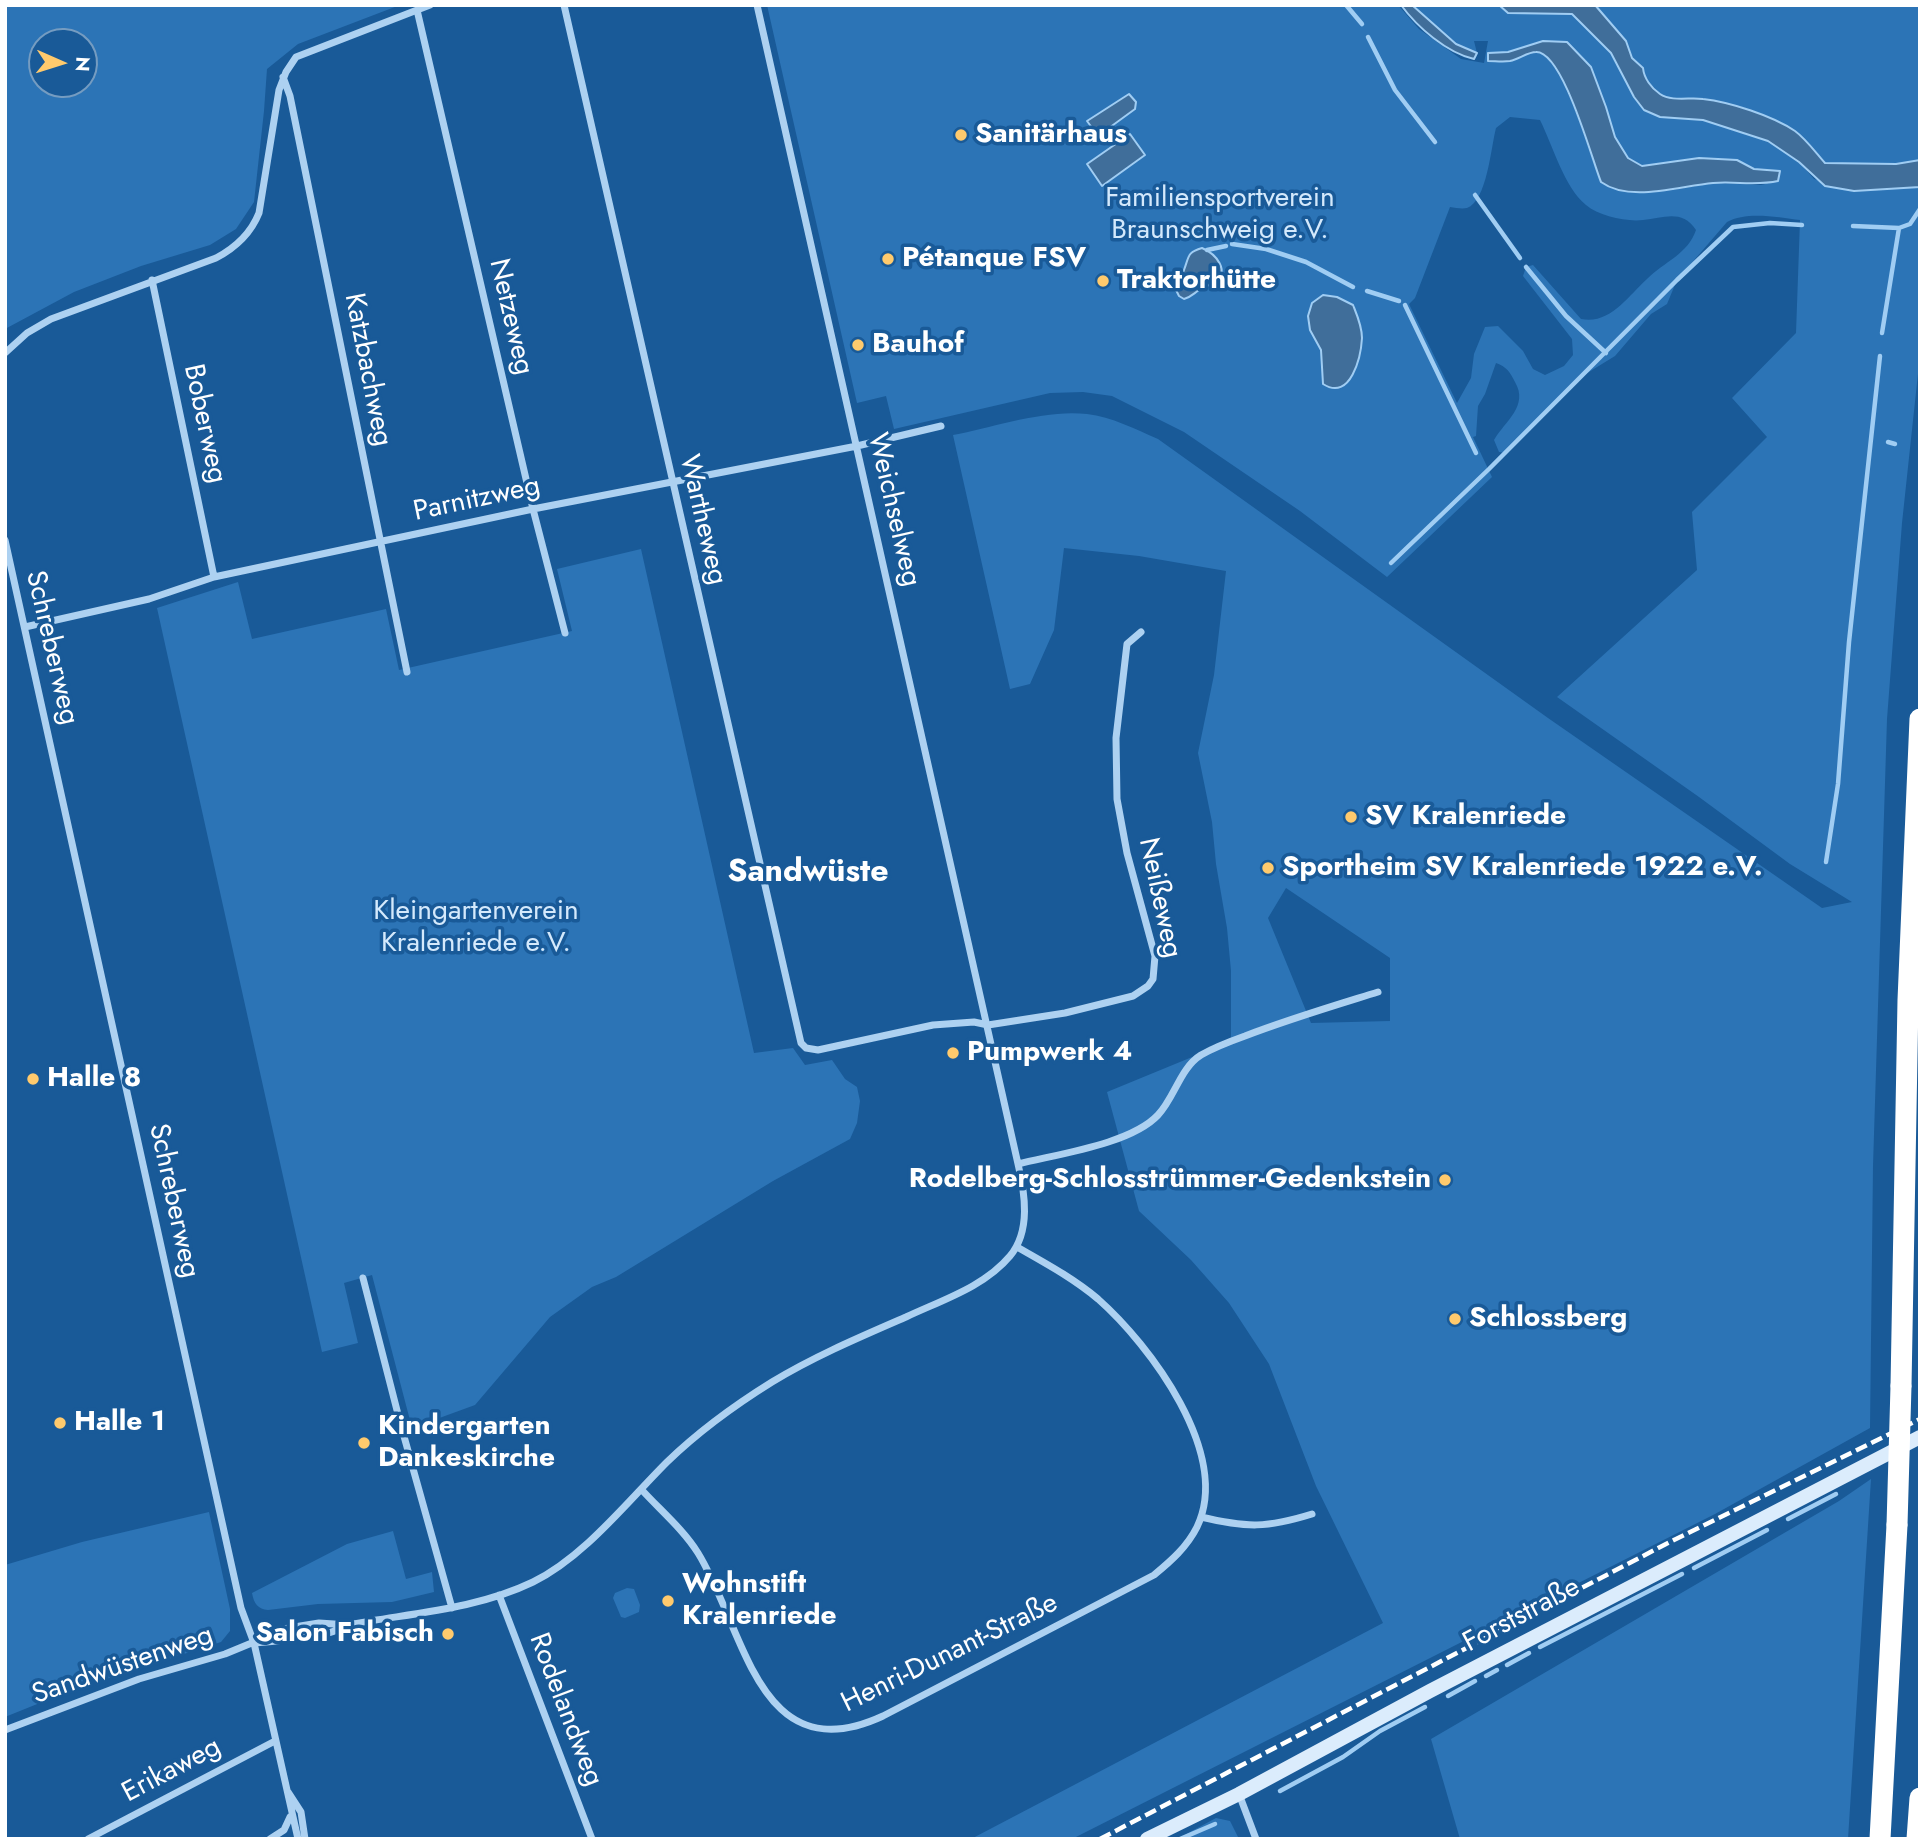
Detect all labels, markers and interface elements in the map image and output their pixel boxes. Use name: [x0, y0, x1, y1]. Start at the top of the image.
north arrow: [28, 28, 98, 98]
text: N: [69, 56, 96, 72]
place label: Sanitärhaus: [975, 118, 1127, 152]
marker: Sanitärhaus: [953, 127, 969, 143]
park label: Familiensportverein Braunschweig e.V.: [1105, 182, 1335, 248]
place label: Pétanque FSV: [902, 242, 1086, 276]
marker: Pétanque FSV: [880, 251, 896, 267]
street label: Netzeweg: [480, 256, 540, 378]
place label: Traktorhütte: [1117, 264, 1276, 298]
marker: Traktorhütte: [1095, 273, 1111, 289]
street label: Katzbachweg: [336, 291, 398, 449]
place label: Bauhof: [872, 328, 964, 362]
marker: Bauhof: [850, 337, 866, 353]
street label: Boberweg: [175, 361, 233, 487]
street label: Weichselweg: [859, 430, 927, 590]
street label: Wartheweg: [671, 452, 733, 588]
street label: Parnitzweg: [411, 470, 543, 530]
street label: Schreberweg: [17, 568, 85, 728]
place label: SV Kralenriede: [1365, 800, 1566, 834]
marker: SV Kralenriede: [1343, 809, 1359, 825]
street label: Neißeweg: [1130, 835, 1188, 961]
place label: Sportheim SV Kralenriede 1922 e.V.: [1282, 851, 1763, 885]
district label: Sandwüste: [727, 854, 889, 892]
marker: Sportheim SV Kralenriede 1922 e.V.: [1260, 860, 1276, 876]
park label: Kleingartenverein Kralenriede e.V.: [373, 895, 579, 961]
place label: Pumpwerk 4: [967, 1036, 1132, 1070]
marker: Pumpwerk 4: [945, 1045, 961, 1061]
place label: Halle 8: [47, 1062, 141, 1096]
marker: Halle 8: [25, 1071, 41, 1087]
street label: Schreberweg: [140, 1121, 206, 1281]
place label: Rodelberg-Schlosstrümmer-Gedenkstein: [909, 1163, 1431, 1197]
marker: Rodelberg-Schlosstrümmer-Gedenkstein: [1437, 1172, 1453, 1188]
place label: Schlossberg: [1469, 1302, 1627, 1336]
marker: Schlossberg: [1447, 1311, 1463, 1327]
place label: Halle 1: [74, 1406, 165, 1440]
place label: Kindergarten Dankeskirche: [378, 1410, 555, 1476]
marker: Halle 1: [52, 1415, 68, 1431]
marker: Kindergarten Dankeskirche: [356, 1435, 372, 1451]
place label: Wohnstift Kralenriede: [682, 1568, 836, 1634]
street label: Forststraße: [1458, 1571, 1586, 1661]
street label: Henri-Dunant-Straße: [836, 1587, 1064, 1721]
marker: Wohnstift Kralenriede: [660, 1593, 676, 1609]
place label: Salon Fabisch: [256, 1617, 434, 1651]
street label: Sandwüstenweg: [28, 1619, 218, 1713]
marker: Salon Fabisch: [440, 1626, 456, 1642]
street label: Rodelandweg: [520, 1629, 610, 1791]
street label: Erikaweg: [117, 1731, 227, 1811]

